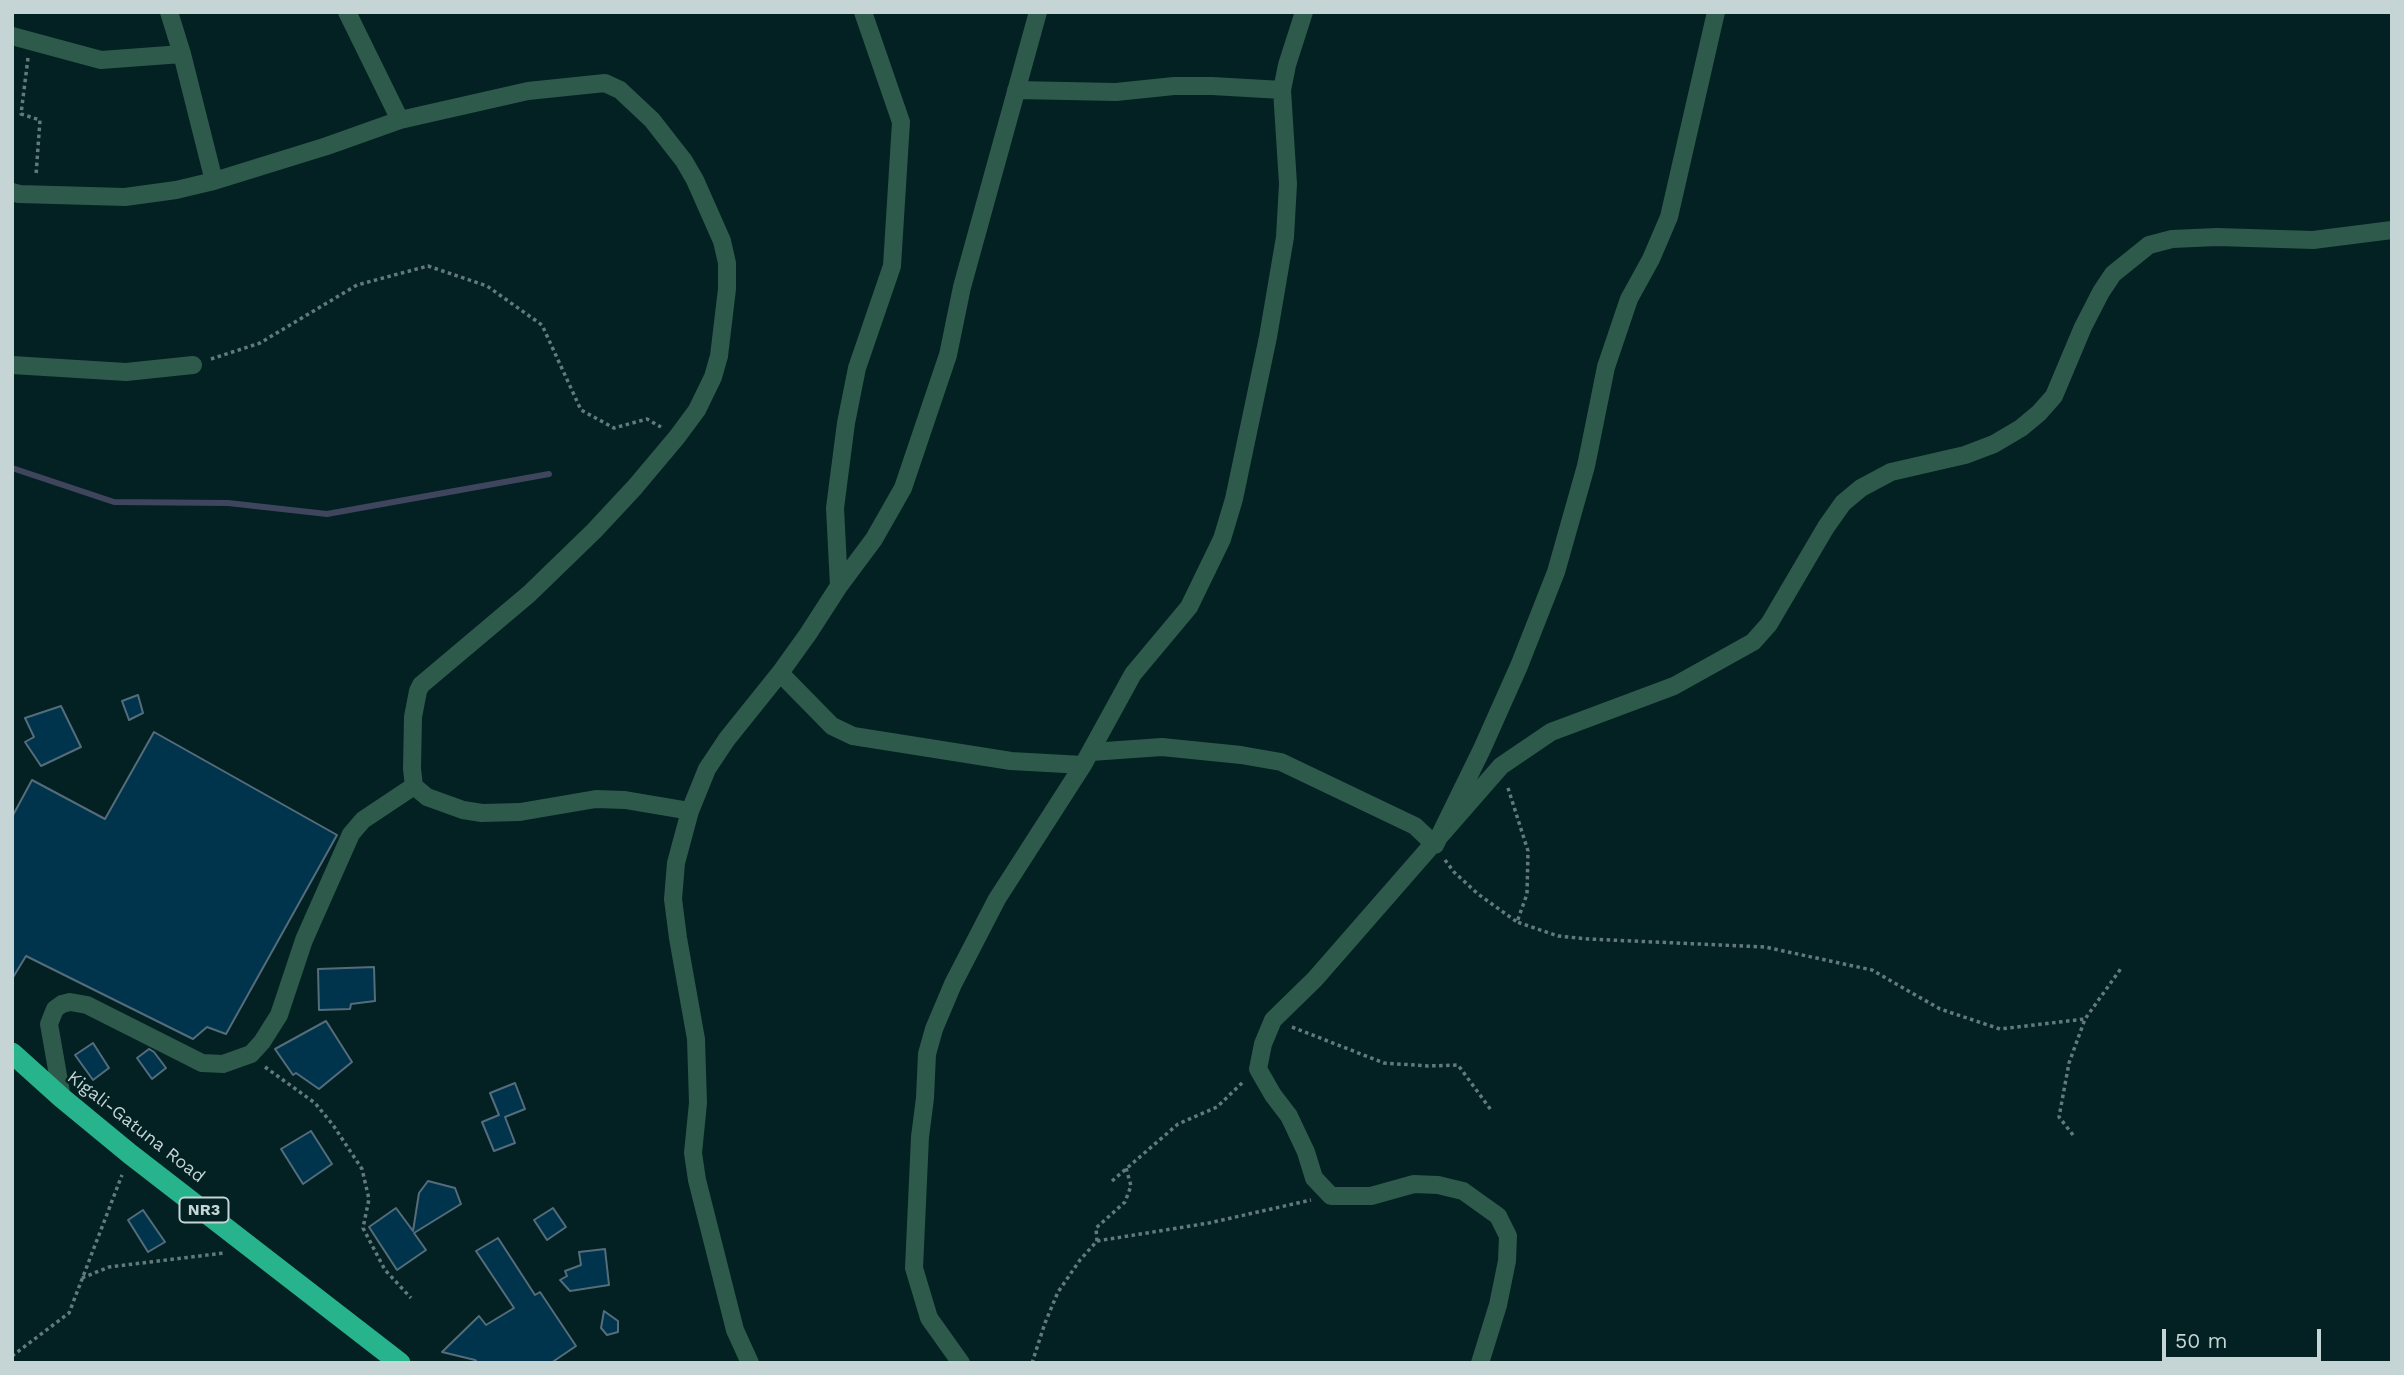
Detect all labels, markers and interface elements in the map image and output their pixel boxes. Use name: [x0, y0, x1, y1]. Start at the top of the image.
street label: Kigali-Gatuna Road: [63, 1067, 209, 1187]
road number: NR3: [180, 1198, 228, 1222]
scale bar: [2166, 1316, 2325, 1360]
text: 50 m: [2175, 1328, 2227, 1353]

